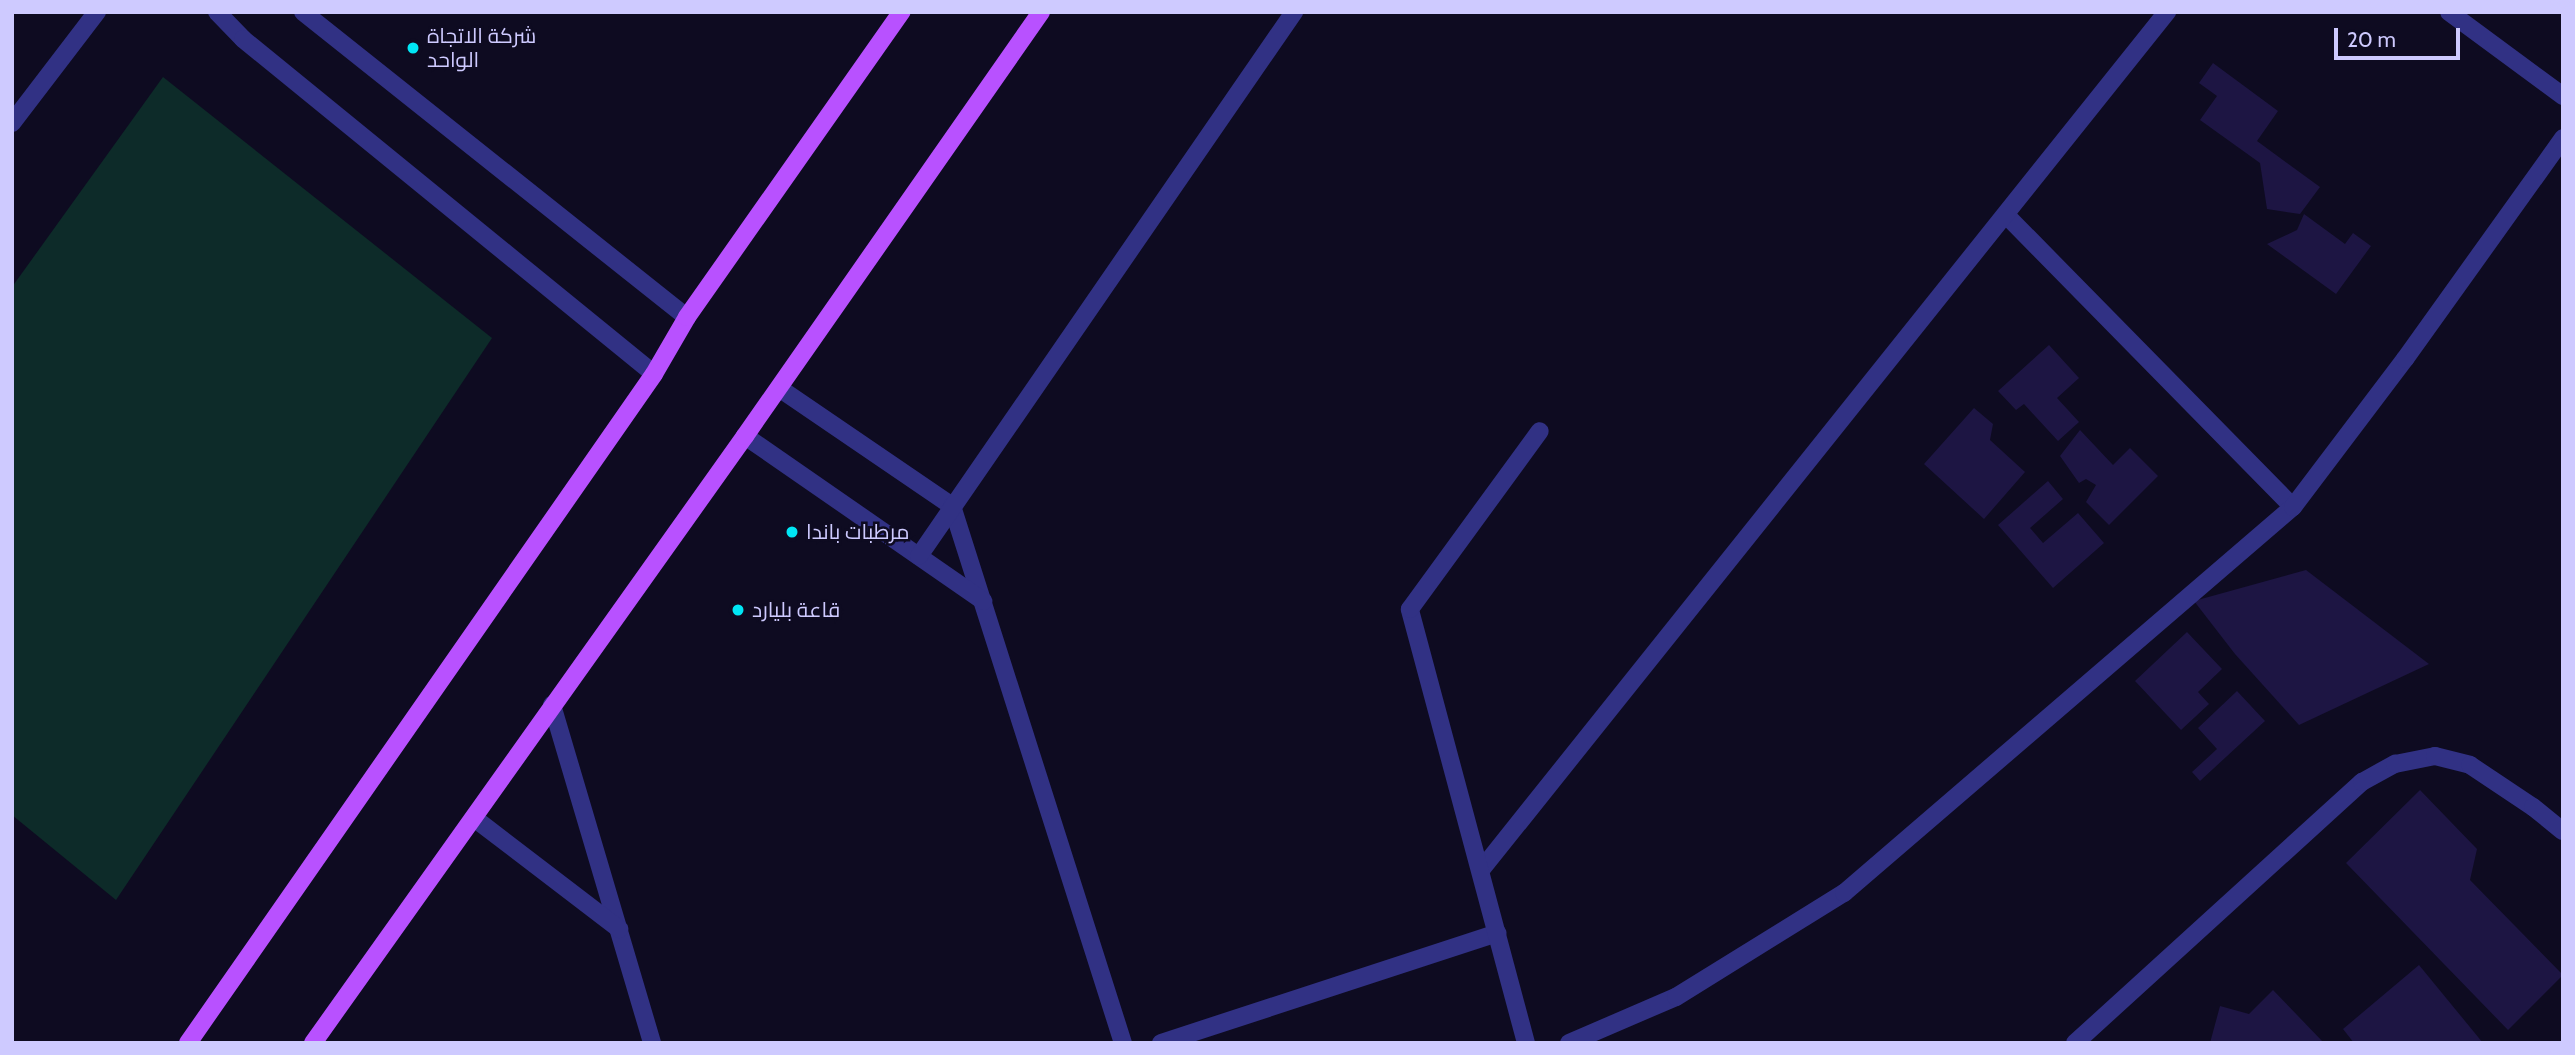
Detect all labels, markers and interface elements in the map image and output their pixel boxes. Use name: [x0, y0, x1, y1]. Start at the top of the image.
scale bar: [2337, 14, 2463, 58]
place label: شركة الاتجاة الواحد: [427, 23, 536, 73]
text: 20 m: [2347, 27, 2396, 52]
marker: شركة الاتجاة الواحد: [405, 40, 421, 56]
place label: مرطبات باندا: [806, 519, 909, 545]
marker: مرطبات باندا: [784, 524, 800, 540]
place label: قاعة بليارد: [752, 597, 840, 623]
marker: قاعة بليارد: [730, 602, 746, 618]

